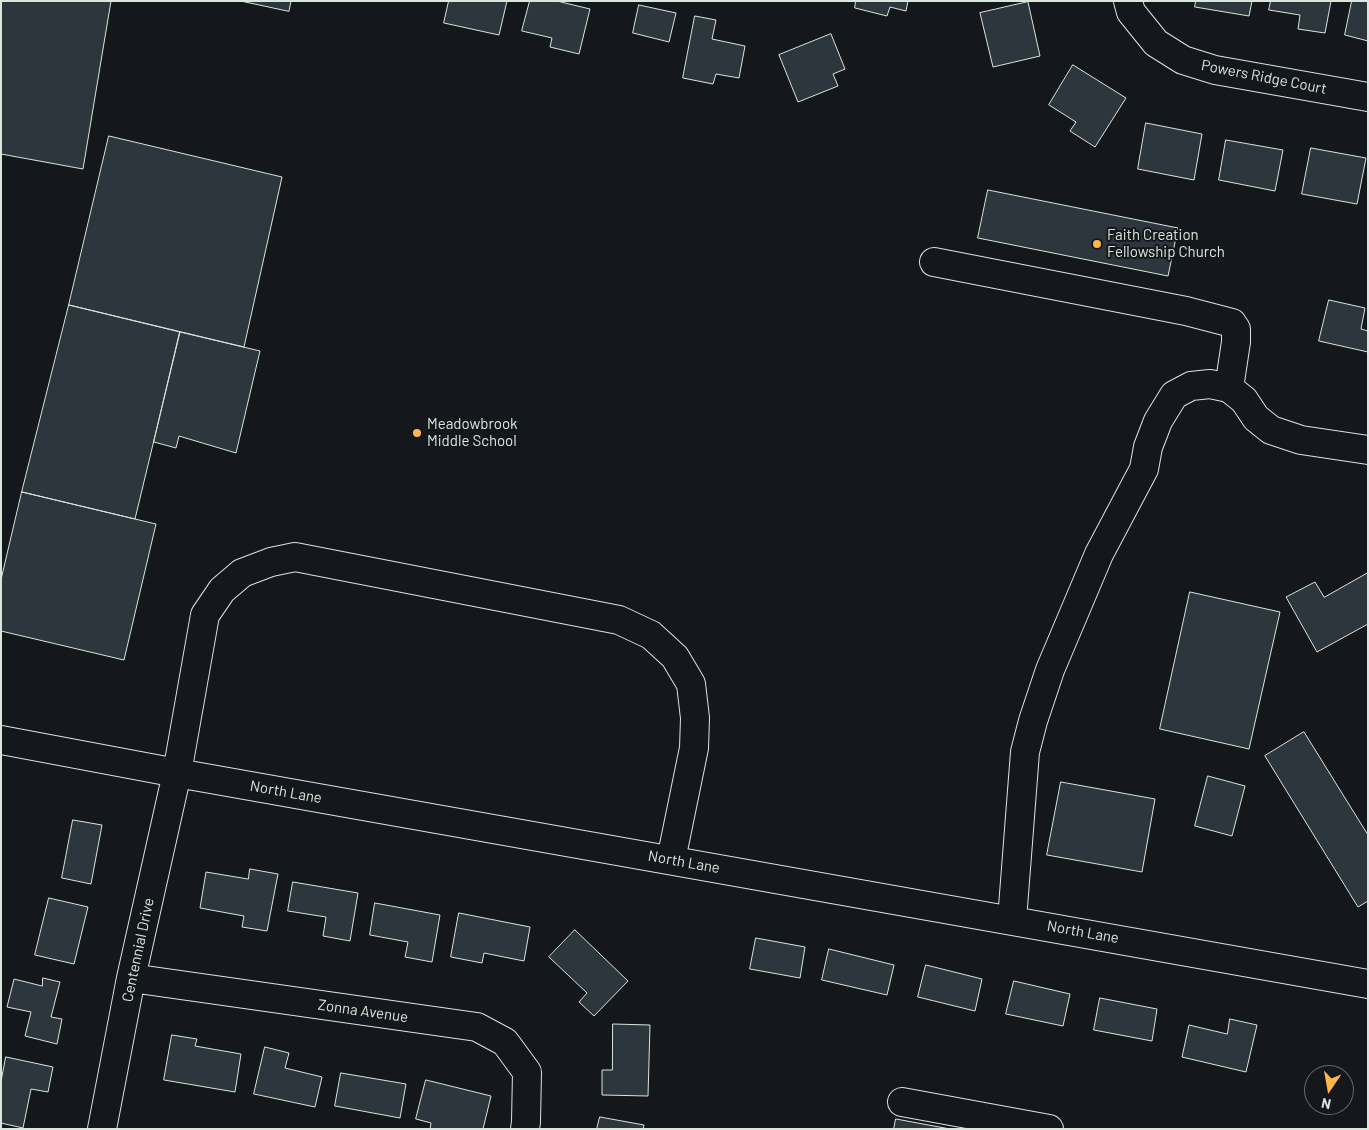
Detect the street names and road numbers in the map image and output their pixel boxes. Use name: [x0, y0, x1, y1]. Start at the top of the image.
street label: Powers Ridge Court: [1200, 56, 1328, 98]
street label: North Lane: [249, 777, 323, 807]
street label: North Lane: [647, 847, 721, 877]
street label: Centennial Drive: [118, 896, 158, 1004]
street label: North Lane: [1046, 917, 1120, 947]
street label: Zonna Avenue: [317, 996, 409, 1026]

